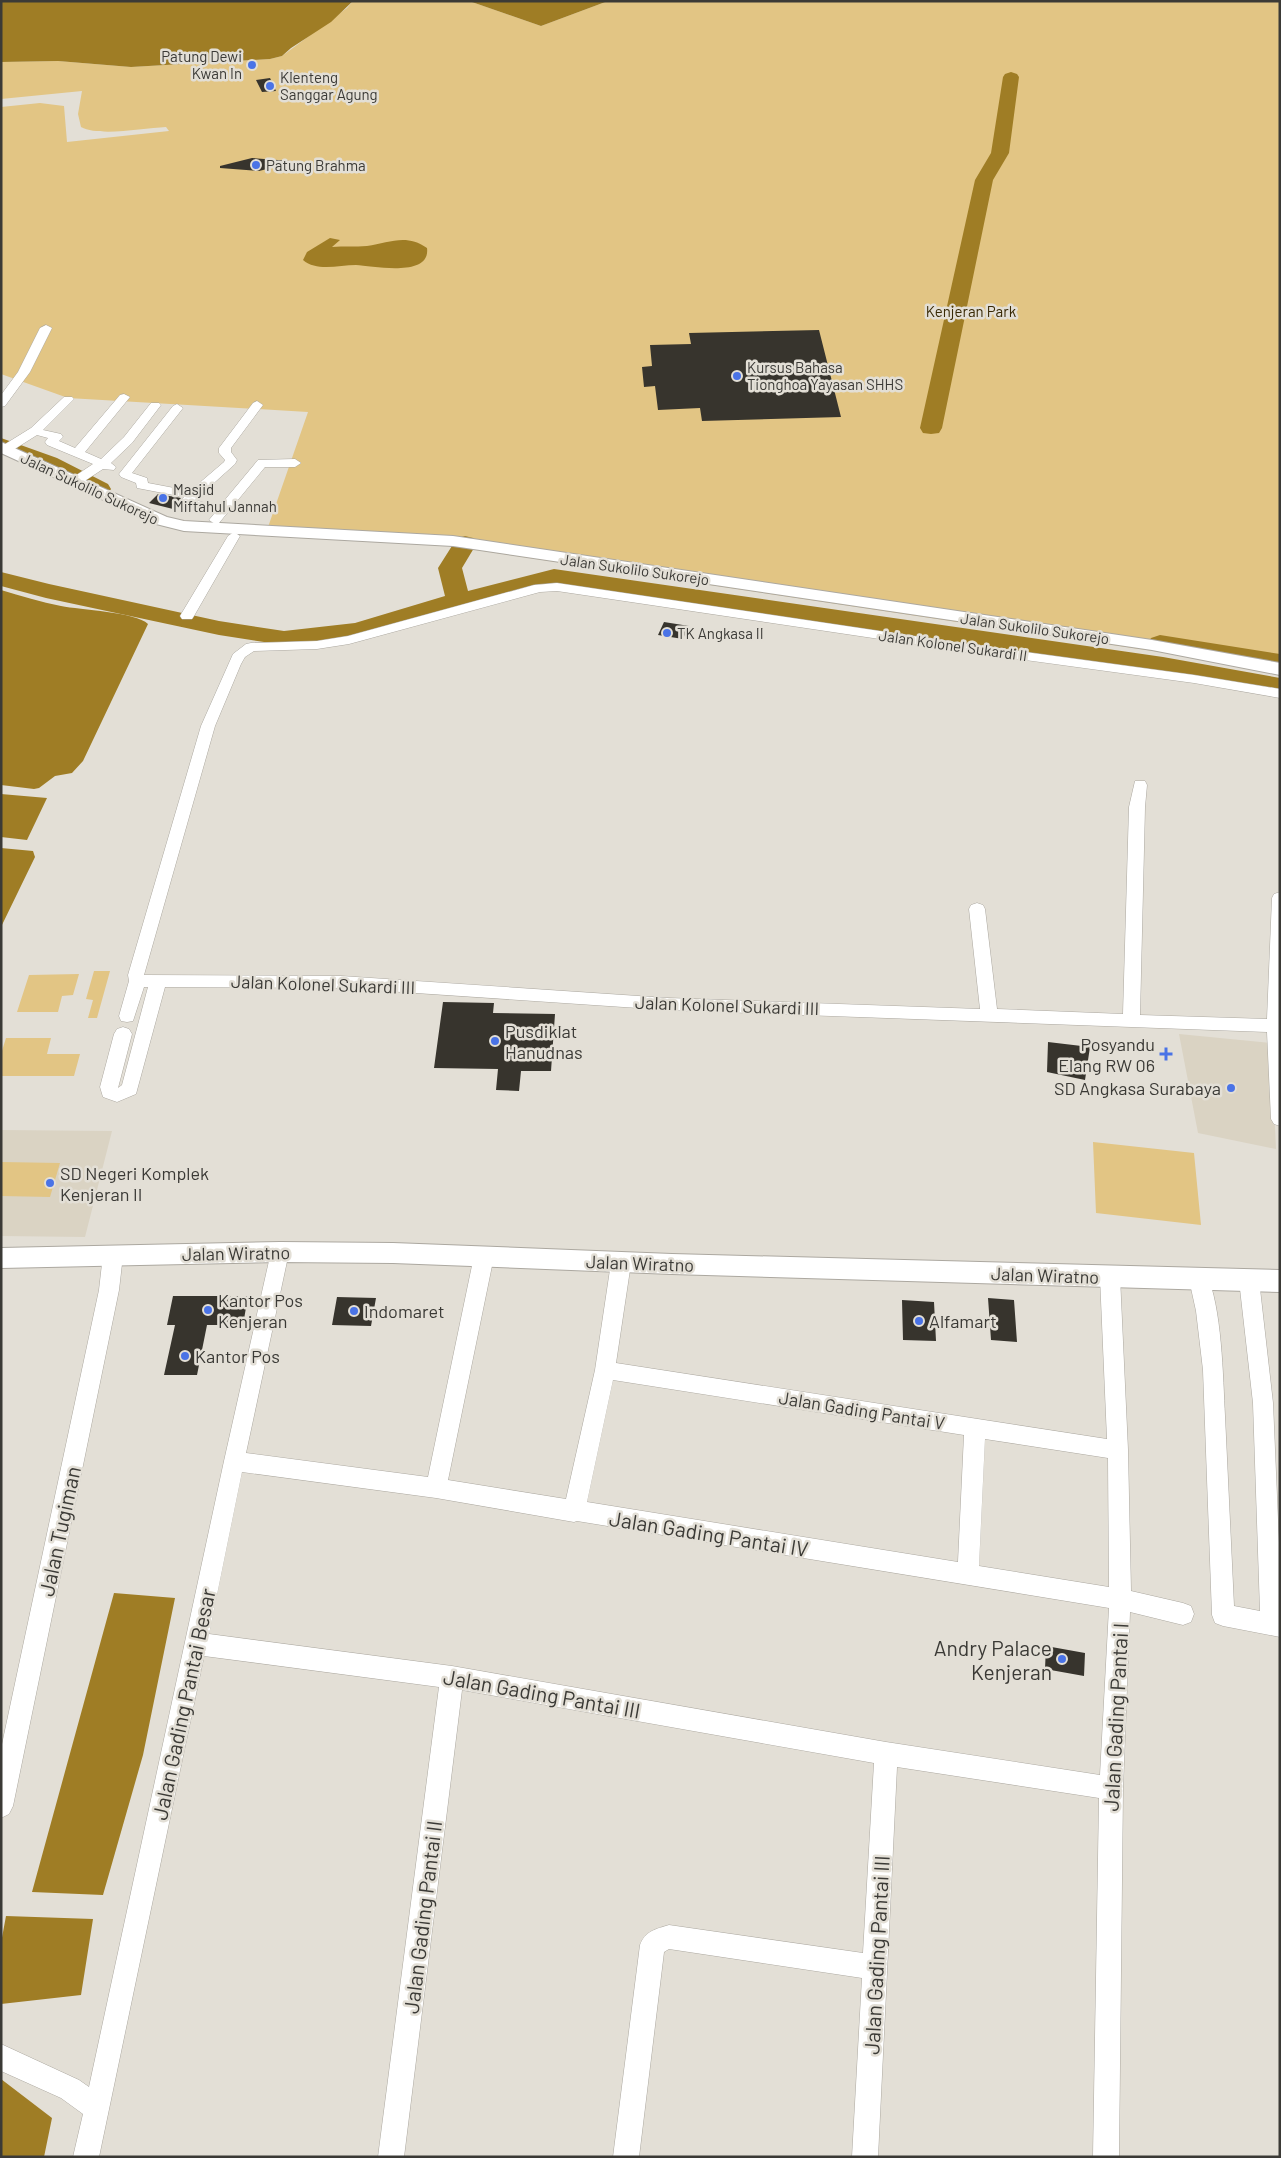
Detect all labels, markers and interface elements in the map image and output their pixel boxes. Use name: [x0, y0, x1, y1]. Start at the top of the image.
place label: Patung Dewi Kwan In: [161, 47, 242, 82]
marker: Patung Dewi Kwan In: [246, 59, 258, 71]
place label: Klenteng Sanggar Agung: [280, 68, 378, 103]
marker: Klenteng Sanggar Agung: [264, 80, 276, 92]
place label: Patung Brahma: [266, 156, 366, 174]
marker: Patung Brahma: [250, 159, 262, 171]
park label: Kenjeran Park: [926, 302, 1017, 320]
place label: Kursus Bahasa Tionghoa Yayasan SHHS: [747, 358, 903, 393]
marker: Kursus Bahasa Tionghoa Yayasan SHHS: [731, 370, 743, 382]
street label: Jalan Sukolilo Sukorejo: [18, 448, 162, 528]
place label: Masjid Miftahul Jannah: [173, 480, 277, 515]
marker: Masjid Miftahul Jannah: [157, 492, 169, 504]
street label: Jalan Sukolilo Sukorejo: [559, 550, 711, 588]
street label: Jalan Sukolilo Sukorejo: [959, 609, 1111, 647]
place label: TK Angkasa II: [677, 624, 764, 642]
street label: Jalan Kolonel Sukardi II: [878, 626, 1028, 664]
marker: TK Angkasa II: [661, 627, 673, 639]
street label: Jalan Kolonel Sukardi III: [231, 970, 415, 998]
street label: Jalan Kolonel Sukardi III: [635, 991, 819, 1019]
place label: Pusdiklat Hanudnas: [505, 1020, 583, 1063]
place label: Posyandu Elang RW 06: [1058, 1033, 1155, 1076]
marker: Pusdiklat Hanudnas: [489, 1035, 501, 1047]
marker: Posyandu Elang RW 06: [1159, 1047, 1173, 1061]
place label: SD Angkasa Surabaya: [1054, 1077, 1221, 1099]
marker: SD Angkasa Surabaya: [1225, 1082, 1237, 1094]
place label: SD Negeri Komplek Kenjeran II: [60, 1162, 209, 1205]
marker: SD Negeri Komplek Kenjeran II: [44, 1177, 56, 1189]
street label: Jalan Wiratno: [182, 1241, 290, 1265]
street label: Jalan Wiratno: [586, 1250, 694, 1276]
street label: Jalan Wiratno: [991, 1262, 1099, 1288]
place label: Kantor Pos Kenjeran: [218, 1289, 303, 1332]
place label: Indomaret: [364, 1300, 444, 1322]
marker: Kantor Pos Kenjeran: [202, 1304, 214, 1316]
marker: Indomaret: [348, 1305, 360, 1317]
place label: Alfamart: [929, 1310, 997, 1332]
marker: Alfamart: [913, 1315, 925, 1327]
place label: Kantor Pos: [195, 1345, 280, 1367]
marker: Kantor Pos: [179, 1350, 191, 1362]
street label: Jalan Gading Pantai V: [777, 1386, 947, 1434]
street label: Jalan Tugiman: [33, 1464, 85, 1598]
street label: Jalan Gading Pantai IV: [608, 1505, 810, 1561]
street label: Jalan Gading Pantai Besar: [146, 1586, 220, 1822]
street label: Jalan Gading Pantai I: [1098, 1622, 1132, 1812]
place label: Andry Palace Kenjeran: [934, 1635, 1052, 1684]
marker: Andry Palace Kenjeran: [1056, 1653, 1068, 1665]
street label: Jalan Gading Pantai III: [442, 1663, 642, 1723]
street label: Jalan Gading Pantai II: [398, 1819, 446, 2015]
street label: Jalan Gading Pantai III: [858, 1855, 894, 2055]

